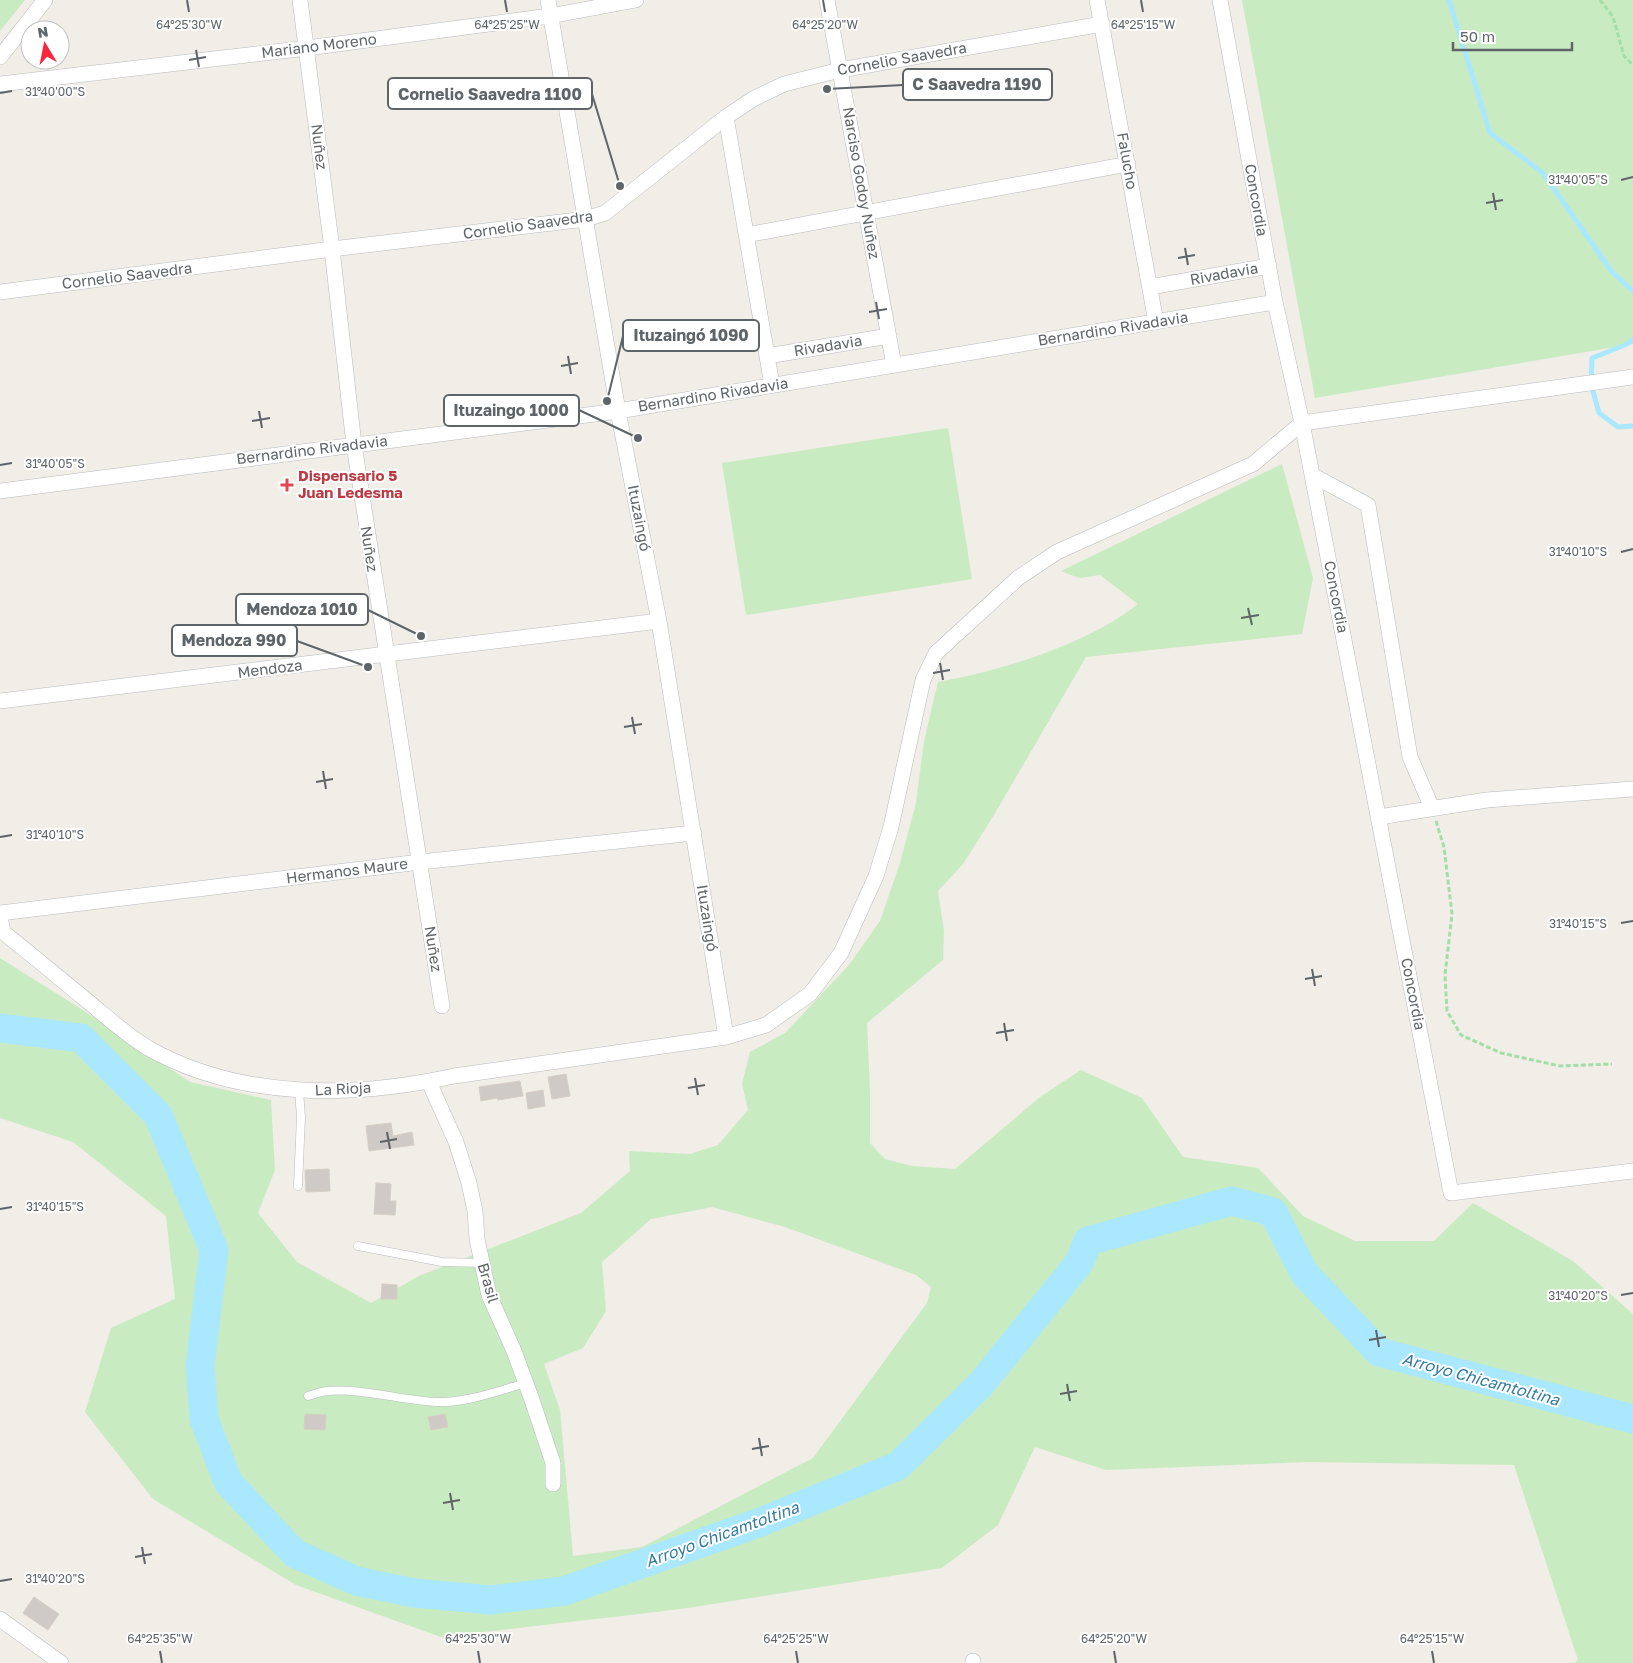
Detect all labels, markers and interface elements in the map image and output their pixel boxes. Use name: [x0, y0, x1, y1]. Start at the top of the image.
text: 64°25'30"W: [156, 17, 223, 32]
text: 64°25'25"W: [474, 17, 540, 32]
text: 64°25'20"W: [792, 17, 859, 32]
text: 64°25'15"W: [1111, 17, 1176, 32]
north arrow: [20, 20, 70, 70]
scale bar: [1453, 20, 1572, 52]
text: N: [36, 22, 49, 41]
text: 50 m: [1460, 27, 1495, 45]
street label: Mariano Moreno: [260, 29, 378, 61]
street label: Cornelio Saavedra: [836, 38, 968, 78]
callout: C Saavedra 1190: [903, 69, 1052, 100]
text: C Saavedra 1190: [912, 74, 1042, 94]
callout: Cornelio Saavedra 1100: [388, 78, 592, 109]
text: 31°40'00"S: [25, 84, 85, 99]
text: Cornelio Saavedra 1100: [398, 84, 582, 104]
street label: Narciso Godoy Nuñez: [840, 105, 884, 261]
street label: Nuñez: [308, 123, 332, 171]
street label: Falucho: [1114, 131, 1142, 191]
street label: Concordia: [1242, 162, 1272, 237]
text: 31°40'05"S: [1548, 172, 1608, 187]
street label: Cornelio Saavedra: [462, 206, 594, 242]
street label: Cornelio Saavedra: [61, 258, 193, 292]
street label: Rivadavia: [1188, 258, 1259, 288]
street label: Bernardino Rivadavia: [1036, 307, 1189, 349]
callout: Ituzaingó 1090: [623, 320, 759, 351]
text: Ituzaingó 1090: [633, 325, 749, 345]
street label: Rivadavia: [792, 331, 863, 359]
street label: Bernardino Rivadavia: [636, 373, 789, 415]
callout: Ituzaingo 1000: [444, 395, 579, 426]
text: Ituzaingo 1000: [453, 400, 569, 420]
street label: Bernardino Rivadavia: [235, 431, 388, 467]
text: 31°40'05"S: [25, 456, 85, 471]
place label: Dispensario 5 Juan Ledesma: [298, 466, 403, 501]
marker: Dispensario 5 Juan Ledesma: [280, 478, 294, 492]
street label: Ituzaingó: [625, 483, 655, 553]
street label: Nuñez: [357, 525, 383, 573]
text: 31°40'10"S: [1549, 544, 1608, 559]
street label: Concordia: [1321, 559, 1353, 634]
callout: Mendoza 1010: [236, 594, 368, 625]
text: Mendoza 1010: [246, 599, 358, 619]
callout: Mendoza 990: [172, 625, 297, 656]
text: Mendoza 990: [182, 630, 286, 650]
street label: Mendoza: [236, 655, 303, 681]
text: 31°40'10"S: [26, 827, 85, 842]
street label: Hermanos Maure: [285, 854, 409, 886]
street label: Ituzaingó: [694, 883, 722, 953]
text: 31°40'15"S: [1549, 916, 1607, 931]
street label: Nuñez: [421, 925, 447, 973]
street label: Concordia: [1398, 956, 1430, 1031]
street label: La Rioja: [314, 1078, 372, 1098]
text: 31°40'15"S: [26, 1199, 84, 1214]
street label: Brasil: [475, 1261, 503, 1305]
text: 31°40'20"S: [1548, 1288, 1608, 1303]
water label: Arroyo Chicamtoltina: [1400, 1348, 1563, 1410]
water label: Arroyo Chicamtoltina: [643, 1497, 802, 1571]
text: 31°40'20"S: [25, 1571, 85, 1586]
text: 64°25'35"W: [127, 1631, 193, 1646]
text: 64°25'30"W: [445, 1631, 512, 1646]
text: 64°25'25"W: [763, 1631, 829, 1646]
text: 64°25'20"W: [1081, 1631, 1148, 1646]
text: 64°25'15"W: [1400, 1631, 1465, 1646]

